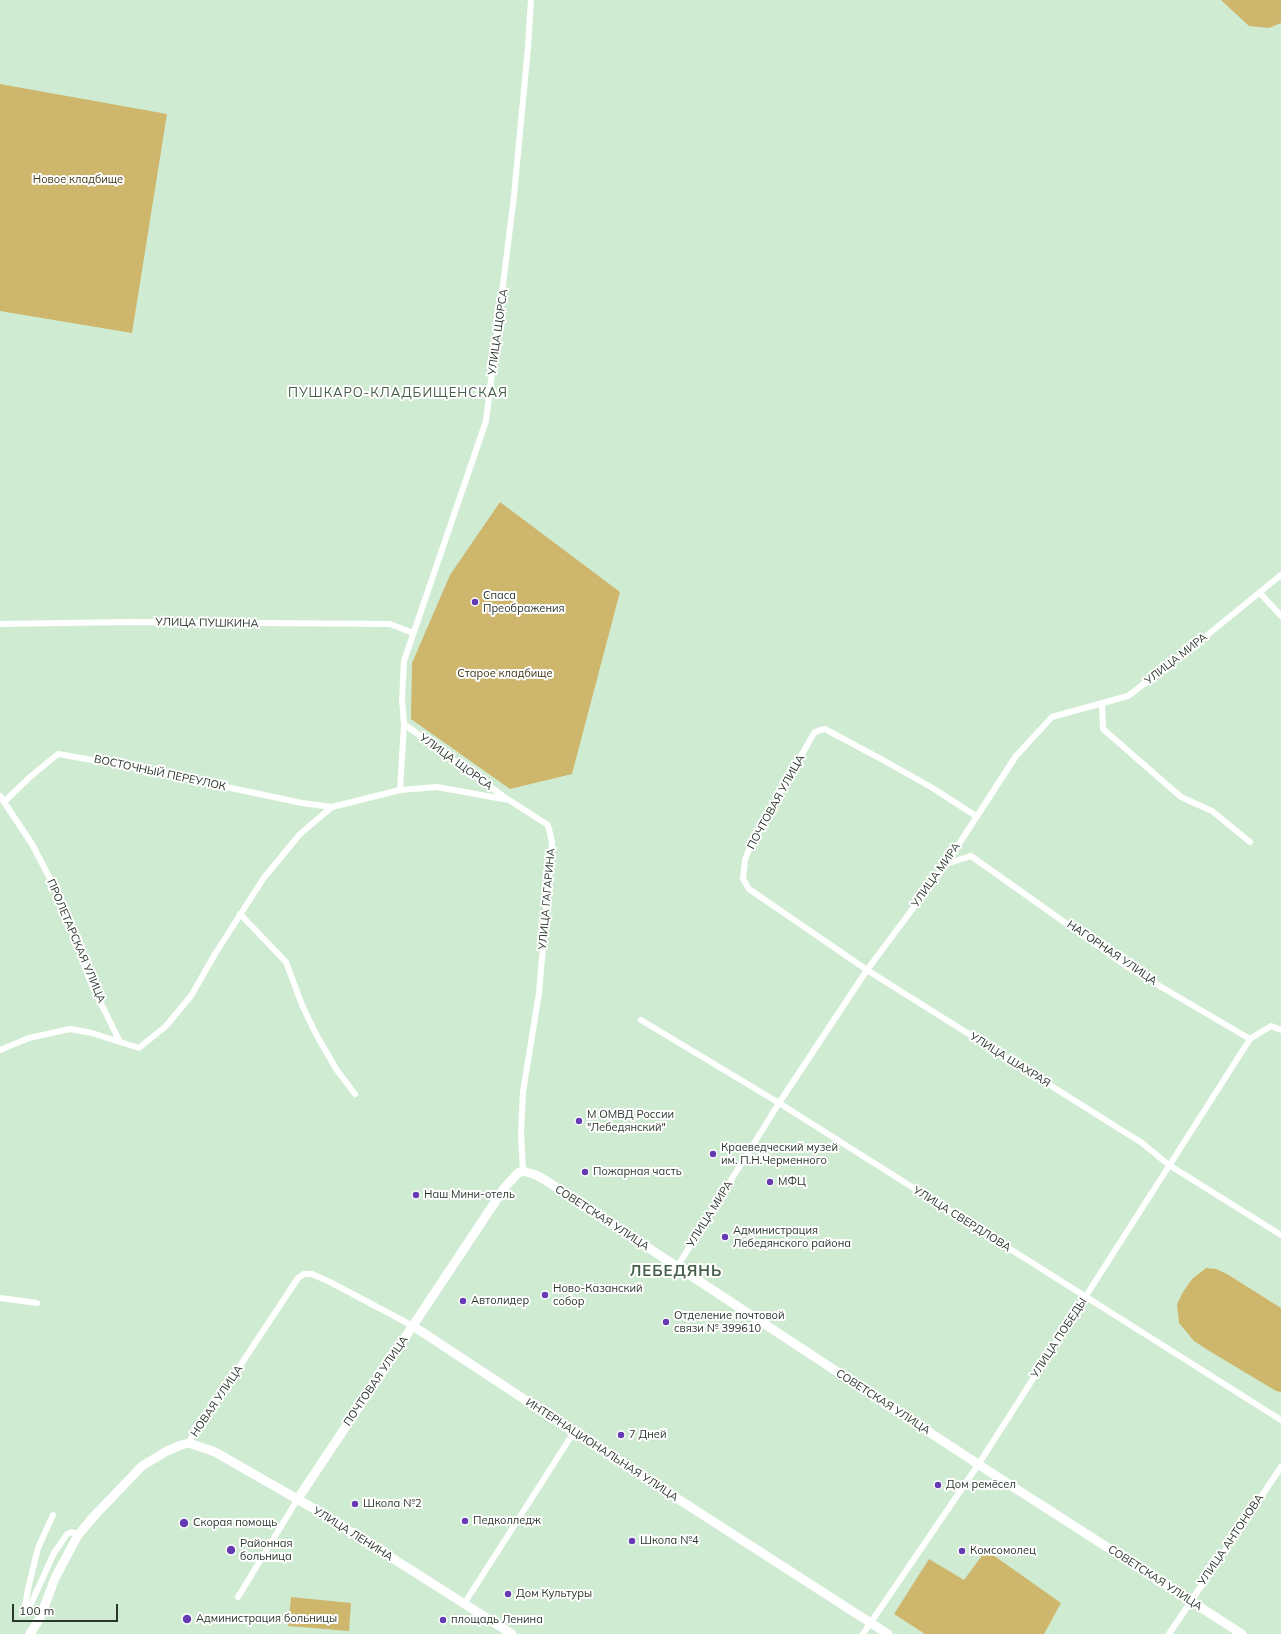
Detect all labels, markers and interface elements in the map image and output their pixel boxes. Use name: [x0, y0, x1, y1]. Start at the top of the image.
park label: Новое кладбище: [33, 173, 123, 187]
street label: УЛИЦА ЩОРСА: [485, 288, 511, 376]
district label: ПУШКАРО-КЛАДБИЩЕНСКАЯ: [288, 385, 508, 401]
place label: Спаса Преображения: [483, 589, 565, 615]
marker: Спаса Преображения: [470, 597, 480, 607]
street label: УЛИЦА ПУШКИНА: [155, 615, 259, 631]
street label: УЛИЦА МИРА: [1142, 630, 1210, 688]
park label: Старое кладбище: [457, 667, 553, 681]
street label: УЛИЦА ЩОРСА: [417, 731, 495, 793]
street label: ПОЧТОВАЯ УЛИЦА: [745, 752, 807, 852]
street label: ВОСТОЧНЫЙ ПЕРЕУЛОК: [93, 753, 227, 793]
street label: УЛИЦА МИРА: [909, 840, 963, 910]
street label: УЛИЦА ГАГАРИНА: [536, 848, 558, 950]
street label: ПРОЛЕТАРСКАЯ УЛИЦА: [44, 877, 108, 1005]
street label: НАГОРНАЯ УЛИЦА: [1064, 918, 1160, 988]
street label: УЛИЦА ШАХРАЯ: [967, 1030, 1053, 1090]
place label: М ОМВД России "Лебедянский": [587, 1108, 674, 1134]
marker: М ОМВД России "Лебедянский": [574, 1116, 584, 1126]
place label: Краеведческий музей им. П.Н.Черменного: [721, 1141, 838, 1167]
marker: Краеведческий музей им. П.Н.Черменного: [708, 1149, 718, 1159]
place label: Пожарная часть: [593, 1165, 682, 1179]
marker: Пожарная часть: [580, 1167, 590, 1177]
place label: МФЦ: [778, 1175, 806, 1189]
marker: МФЦ: [765, 1177, 775, 1187]
street label: УЛИЦА МИРА: [684, 1178, 736, 1250]
street label: СОВЕТСКАЯ УЛИЦА: [552, 1183, 652, 1253]
street label: УЛИЦА СВЕРДЛОВА: [911, 1183, 1013, 1255]
place label: Наш Мини-отель: [424, 1188, 515, 1202]
marker: Наш Мини-отель: [411, 1190, 421, 1200]
place label: Администрация Лебедянского района: [733, 1224, 851, 1250]
marker: Администрация Лебедянского района: [720, 1232, 730, 1242]
district label: ЛЕБЕДЯНЬ: [630, 1262, 722, 1280]
place label: Ново-Казанский собор: [553, 1282, 643, 1308]
marker: Ново-Казанский собор: [540, 1290, 550, 1300]
place label: Автолидер: [471, 1294, 529, 1308]
street label: УЛИЦА ПОБЕДЫ: [1028, 1295, 1090, 1381]
marker: Автолидер: [458, 1296, 468, 1306]
place label: Отделение почтовой связи № 399610: [674, 1309, 784, 1335]
marker: Отделение почтовой связи № 399610: [661, 1317, 671, 1327]
street label: ПОЧТОВАЯ УЛИЦА: [341, 1333, 411, 1429]
street label: НОВАЯ УЛИЦА: [188, 1363, 246, 1439]
street label: СОВЕТСКАЯ УЛИЦА: [833, 1367, 933, 1437]
street label: ИНТЕРНАЦИОНАЛЬНАЯ УЛИЦА: [523, 1396, 681, 1504]
place label: 7 Дней: [629, 1428, 667, 1442]
marker: 7 Дней: [616, 1430, 626, 1440]
place label: Дом ремёсел: [946, 1478, 1016, 1492]
marker: Дом ремёсел: [933, 1480, 943, 1490]
street label: УЛИЦА АНТОНОВА: [1196, 1492, 1266, 1588]
place label: Школа №2: [363, 1497, 422, 1511]
marker: Школа №2: [350, 1499, 360, 1509]
street label: УЛИЦА ЛЕНИНА: [311, 1504, 395, 1564]
place label: Педколледж: [473, 1514, 541, 1528]
place label: Скорая помощь: [193, 1516, 277, 1530]
marker: Педколледж: [460, 1516, 470, 1526]
marker: Скорая помощь: [178, 1517, 190, 1529]
place label: Школа №4: [640, 1534, 699, 1548]
marker: Школа №4: [627, 1536, 637, 1546]
place label: Районная больница: [240, 1537, 293, 1563]
street label: СОВЕТСКАЯ УЛИЦА: [1105, 1543, 1205, 1613]
marker: Районная больница: [225, 1544, 237, 1556]
place label: Комсомолец: [970, 1544, 1036, 1558]
marker: Комсомолец: [957, 1546, 967, 1556]
place label: Дом Культуры: [516, 1587, 592, 1601]
marker: Дом Культуры: [503, 1589, 513, 1599]
scale bar: [14, 1596, 120, 1622]
text: 100 m: [19, 1603, 54, 1618]
place label: Администрация больницы: [196, 1612, 337, 1626]
marker: Администрация больницы: [181, 1613, 193, 1625]
place label: площадь Ленина: [451, 1613, 543, 1627]
marker: площадь Ленина: [438, 1615, 448, 1625]

